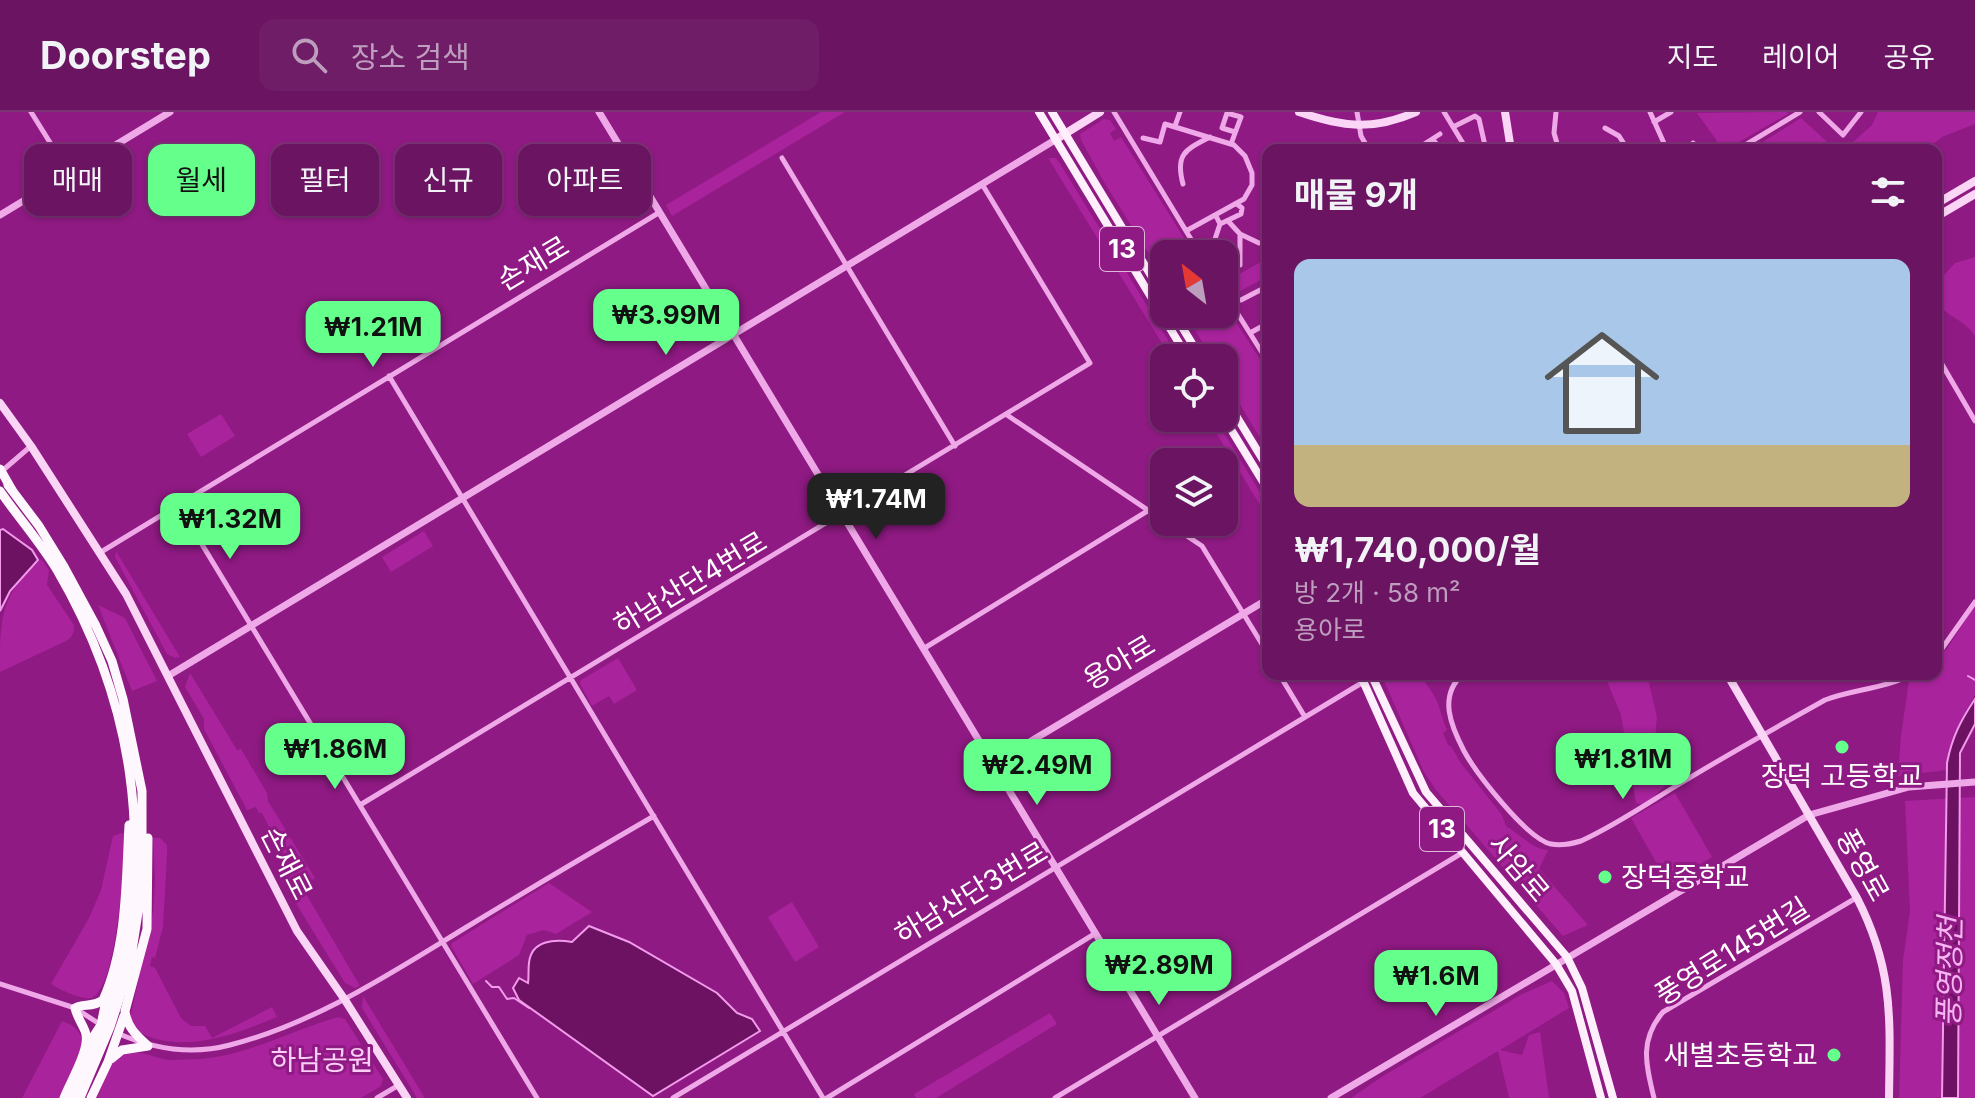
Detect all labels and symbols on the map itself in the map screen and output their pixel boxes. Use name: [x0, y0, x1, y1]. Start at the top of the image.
road number: 13: [1100, 227, 1144, 271]
street label: 손재로: [491, 229, 575, 297]
north arrow: [1150, 240, 1238, 328]
pin: ₩3.99M: [601, 289, 731, 357]
pin: ₩1.21M: [308, 301, 438, 369]
pin: ₩1.74M: [811, 473, 941, 541]
pin: ₩1.32M: [165, 493, 295, 561]
street label: 하남산단4번로: [607, 524, 773, 642]
street label: 용아로: [1077, 628, 1161, 696]
pin: ₩1.86M: [270, 723, 400, 791]
pin: ₩1.81M: [1558, 733, 1688, 801]
marker: 장덕 고등학교: [1833, 738, 1851, 756]
pin: ₩2.49M: [972, 739, 1102, 807]
place label: 장덕 고등학교: [1761, 759, 1923, 793]
road number: 13: [1420, 807, 1464, 851]
street label: 손재로: [254, 821, 320, 905]
street label: 풍영로: [1829, 823, 1897, 907]
street label: 사암로: [1481, 827, 1557, 909]
street label: 하남산단3번로: [889, 834, 1053, 952]
place label: 장덕중학교: [1621, 860, 1750, 894]
marker: 장덕중학교: [1596, 868, 1614, 886]
street label: 풍영로145번길: [1649, 890, 1815, 1012]
water label: 풍영정천: [1930, 913, 1968, 1027]
pin: ₩2.89M: [1094, 939, 1224, 1007]
pin: ₩1.6M: [1380, 950, 1492, 1018]
place label: 새별초등학교: [1663, 1038, 1818, 1072]
park label: 하남공원: [270, 1043, 374, 1077]
marker: 새별초등학교: [1825, 1046, 1843, 1064]

